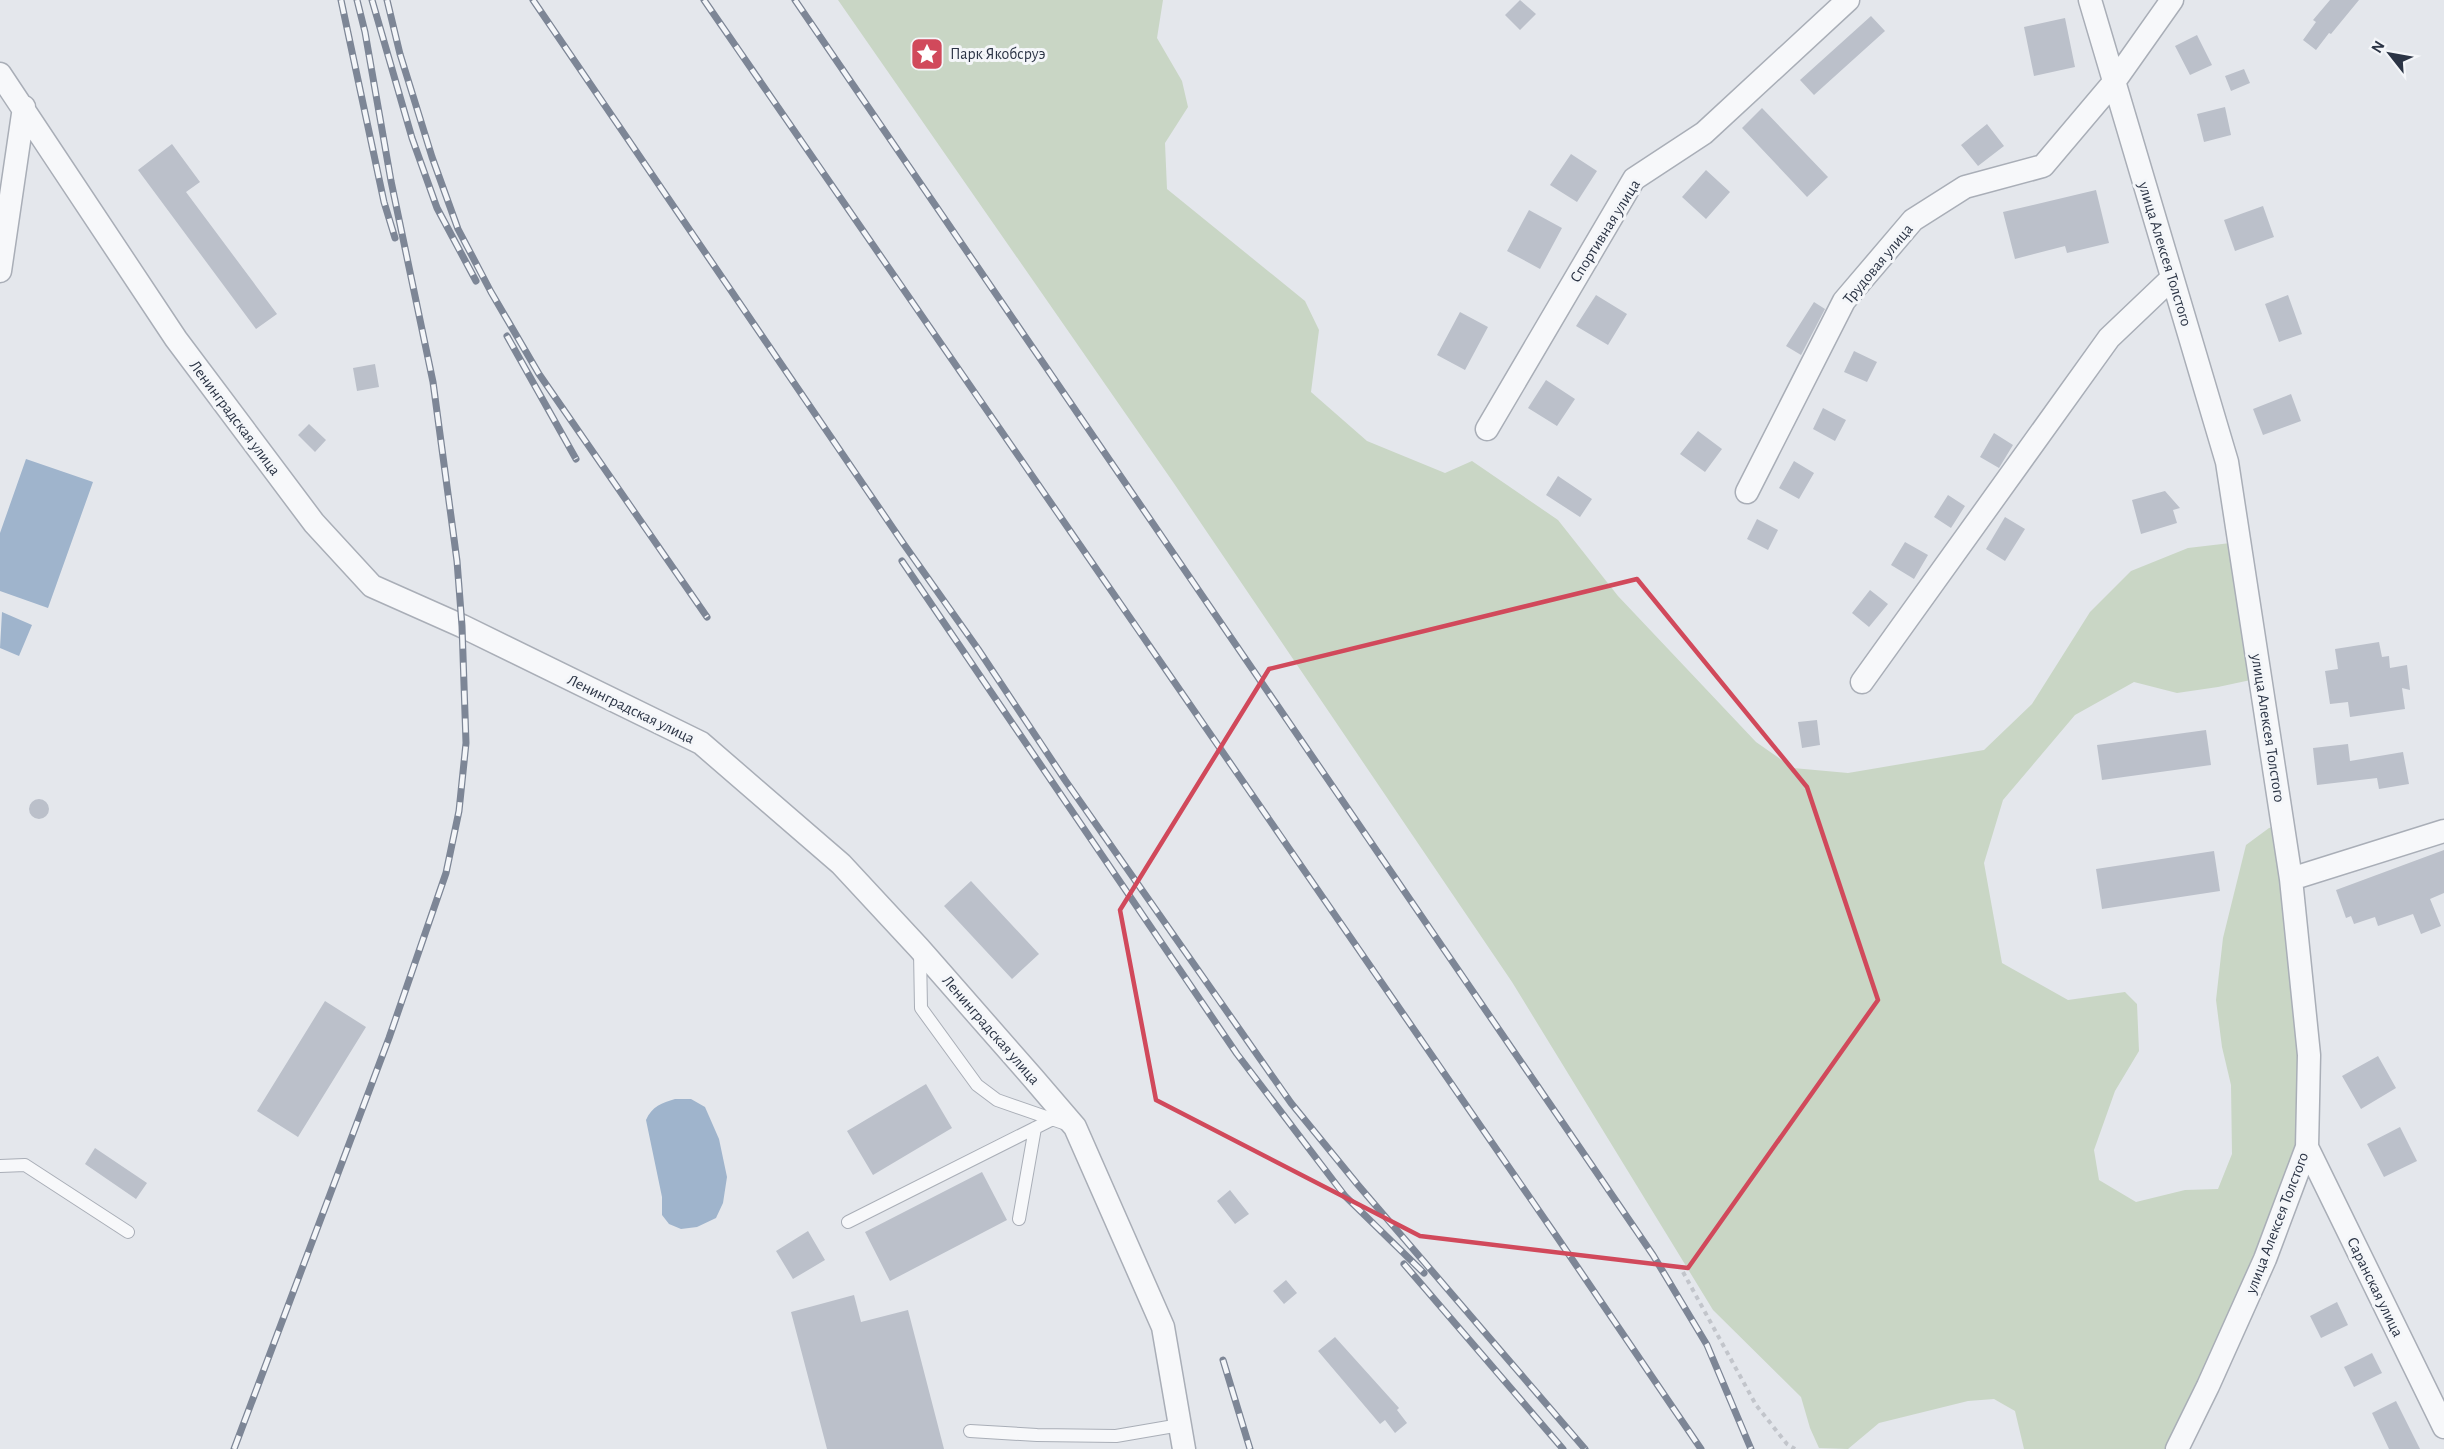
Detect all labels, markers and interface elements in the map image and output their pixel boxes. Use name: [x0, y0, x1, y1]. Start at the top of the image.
north arrow: [2360, 24, 2420, 84]
place icon: Парк Якобсруэ: [909, 36, 945, 72]
text: N: [2368, 38, 2388, 56]
place label: Парк Якобсруэ: [950, 46, 1046, 63]
street label: Спортивная улица: [1567, 177, 1644, 286]
street label: улица Алексея Толстого: [2134, 179, 2195, 329]
street label: Трудовая улица: [1840, 221, 1917, 308]
street label: Ленинградская улица: [186, 358, 283, 479]
street label: улица Алексея Толстого: [2247, 652, 2288, 804]
street label: Ленинградская улица: [564, 671, 697, 748]
street label: Ленинградская улица: [938, 972, 1043, 1089]
street label: улица Алексея Толстого: [2242, 1150, 2312, 1297]
street label: Саранская улица: [2343, 1235, 2406, 1340]

